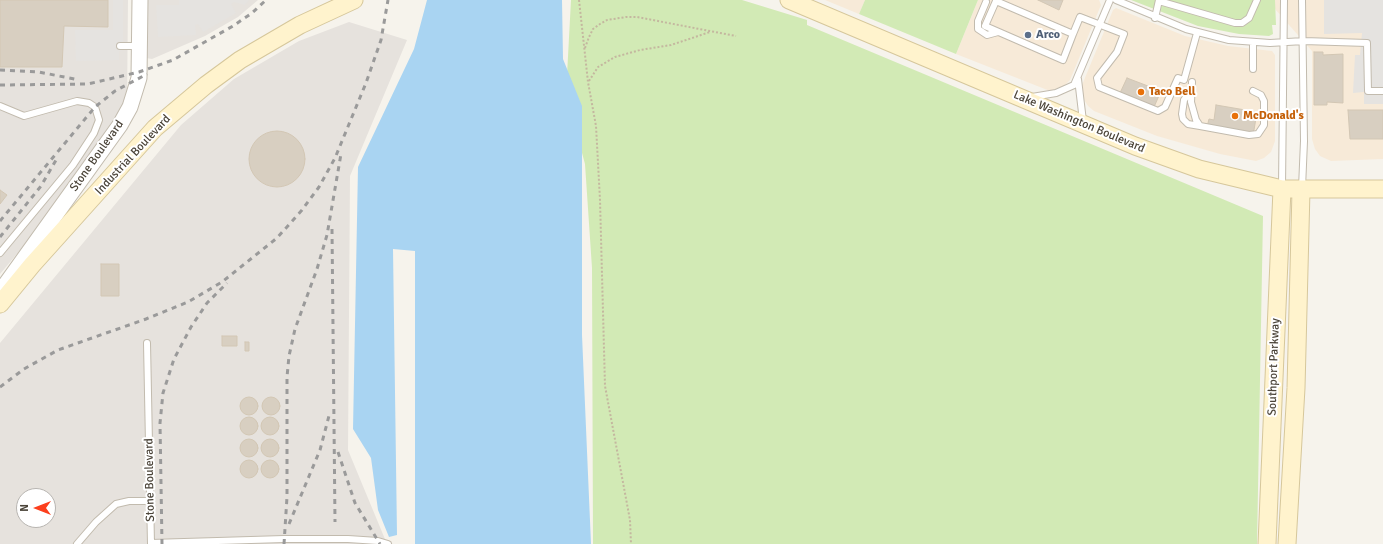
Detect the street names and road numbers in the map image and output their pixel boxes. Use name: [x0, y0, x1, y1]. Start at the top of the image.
street label: Lake Washington Boulevard: [1011, 88, 1147, 156]
street label: Industrial Boulevard: [92, 112, 174, 198]
street label: Stone Boulevard: [67, 118, 127, 194]
street label: Southport Parkway: [1265, 318, 1283, 416]
street label: Stone Boulevard: [142, 438, 158, 522]

